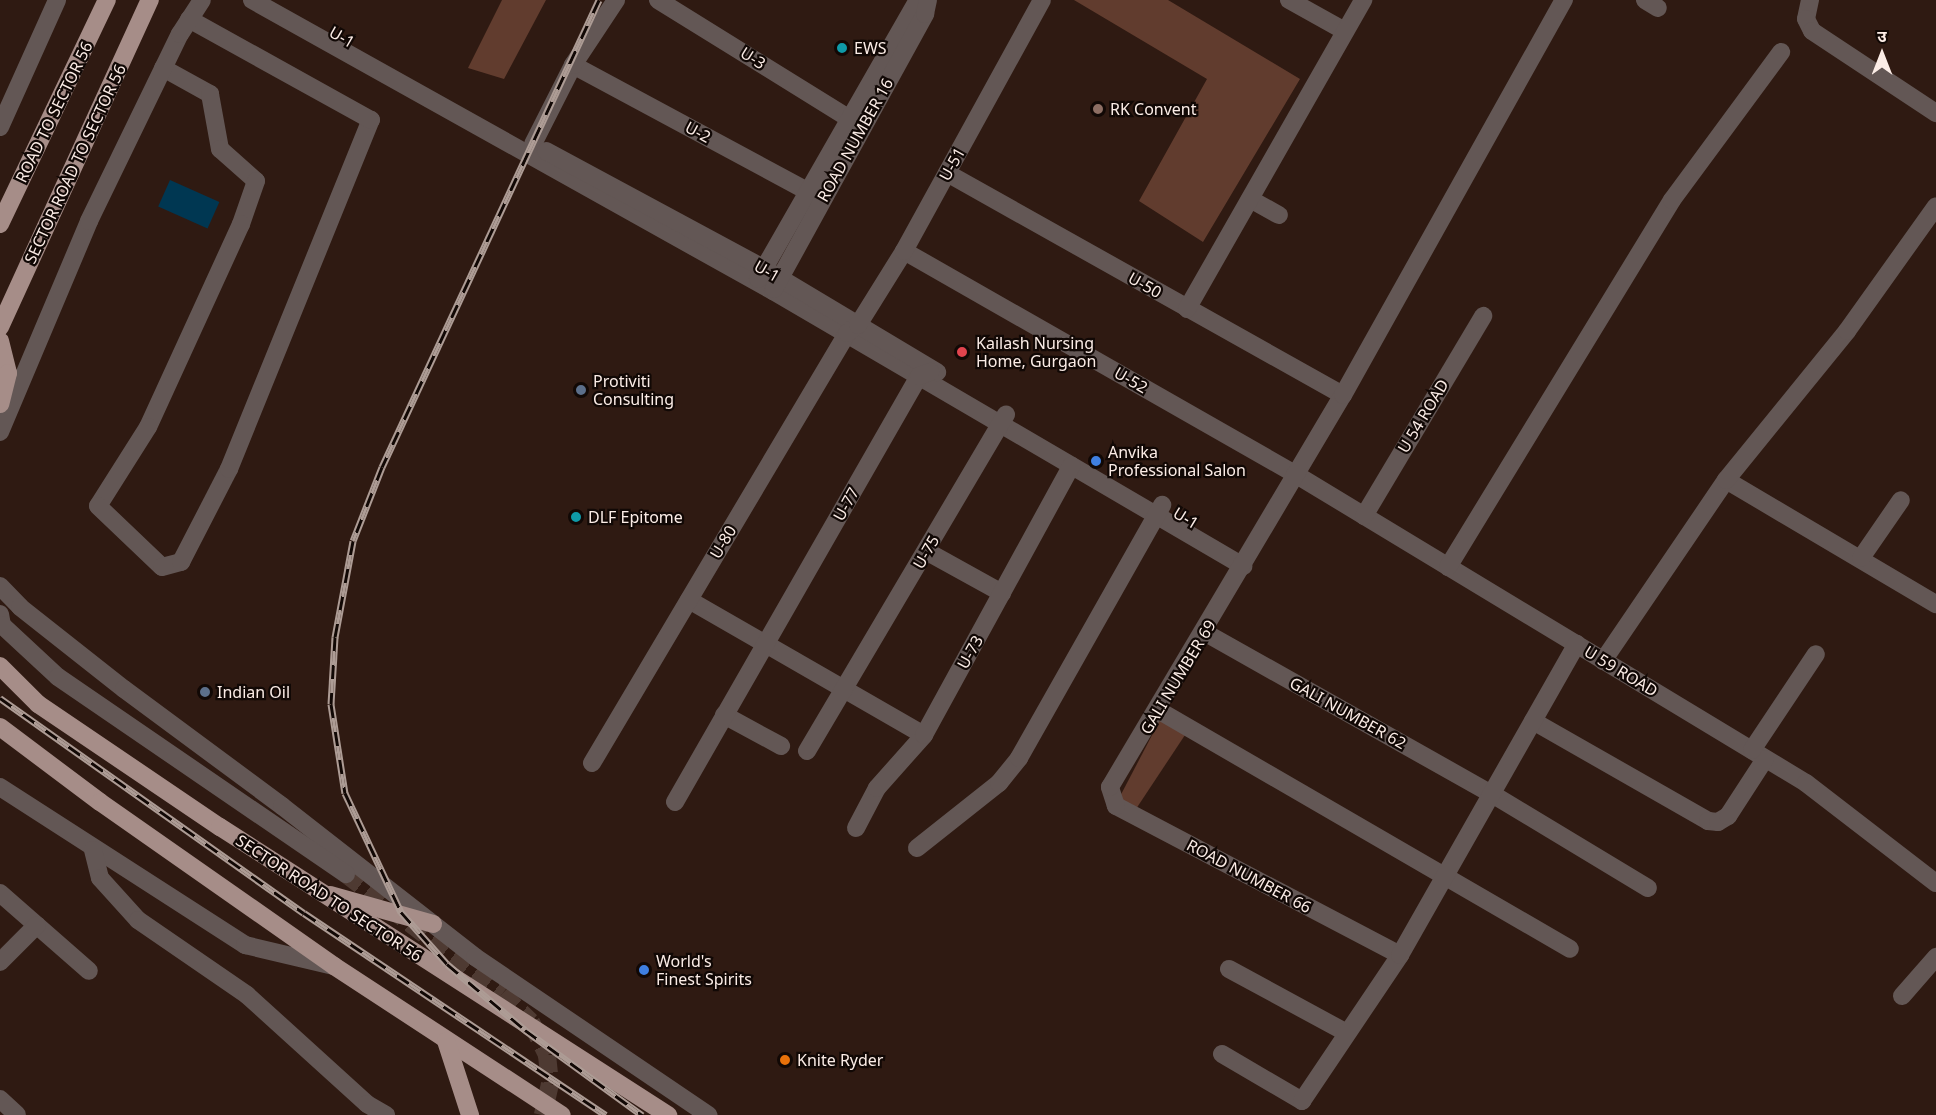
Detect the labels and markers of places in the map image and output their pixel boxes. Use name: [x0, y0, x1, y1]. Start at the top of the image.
place label: EWS: [854, 38, 887, 58]
marker: EWS: [835, 41, 849, 55]
place label: RK Convent: [1110, 99, 1197, 119]
marker: RK Convent: [1091, 102, 1105, 116]
place label: Kailash Nursing Home, Gurgaon: [976, 333, 1096, 371]
marker: Kailash Nursing Home, Gurgaon: [953, 343, 971, 361]
place label: Protiviti Consulting: [593, 371, 674, 409]
marker: Protiviti Consulting: [574, 383, 588, 397]
place label: Anvika Professional Salon: [1108, 442, 1246, 480]
marker: Anvika Professional Salon: [1089, 454, 1103, 468]
place label: DLF Epitome: [588, 507, 683, 527]
marker: DLF Epitome: [569, 510, 583, 524]
place label: Indian Oil: [217, 682, 290, 702]
marker: Indian Oil: [198, 685, 212, 699]
place label: World's Finest Spirits: [656, 951, 752, 989]
marker: World's Finest Spirits: [637, 963, 651, 977]
place label: Knite Ryder: [797, 1050, 883, 1070]
marker: Knite Ryder: [778, 1053, 792, 1067]

